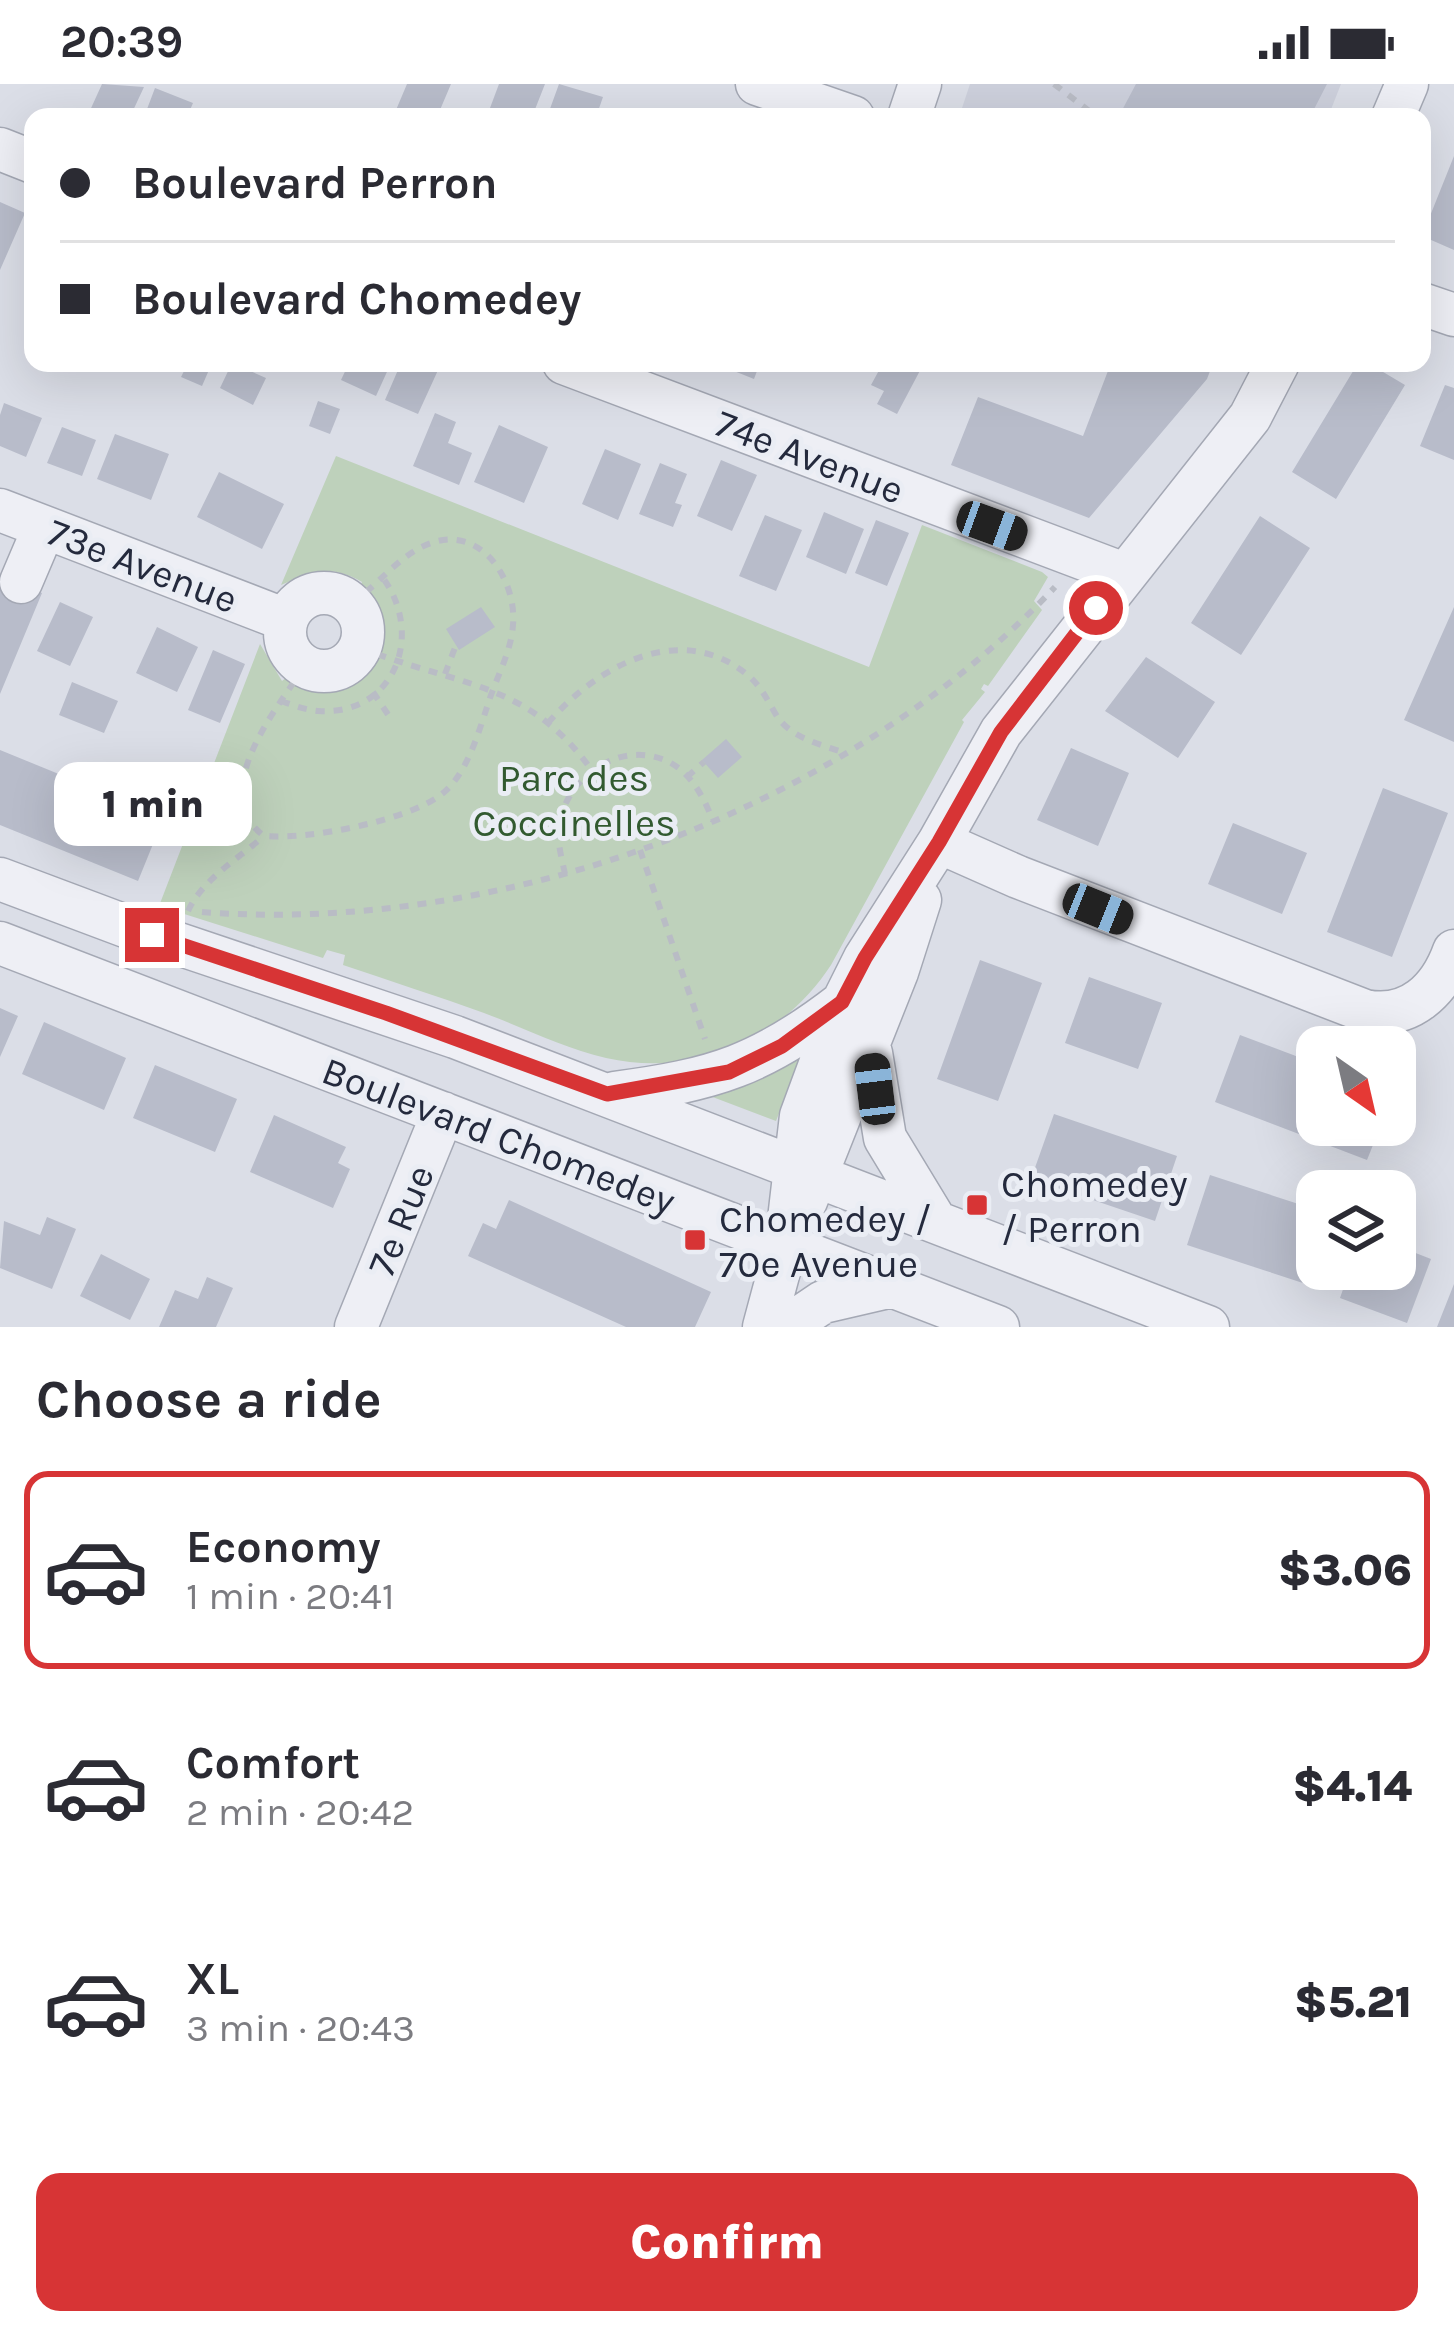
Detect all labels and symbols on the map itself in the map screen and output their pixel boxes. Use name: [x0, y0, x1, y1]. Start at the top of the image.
street label: 74e Avenue: [709, 400, 910, 514]
car: [952, 497, 1032, 555]
street label: 73e Avenue: [42, 509, 244, 623]
route start: [1069, 581, 1123, 635]
park label: Parc des Coccinelles: [472, 755, 676, 846]
callout: 1 min: [53, 761, 251, 845]
car: [1058, 879, 1138, 939]
route end: [125, 908, 179, 962]
north arrow: [1296, 1026, 1416, 1146]
street label: Boulevard Chomedey: [316, 1047, 682, 1224]
car: [853, 1051, 897, 1127]
street label: 7e Rue: [358, 1158, 444, 1282]
place label: Chomedey / Perron: [1001, 1161, 1188, 1252]
marker: Chomedey / Perron: [964, 1192, 990, 1218]
place label: Chomedey / 70e Avenue: [719, 1196, 932, 1287]
marker: Chomedey / 70e Avenue: [682, 1227, 708, 1253]

